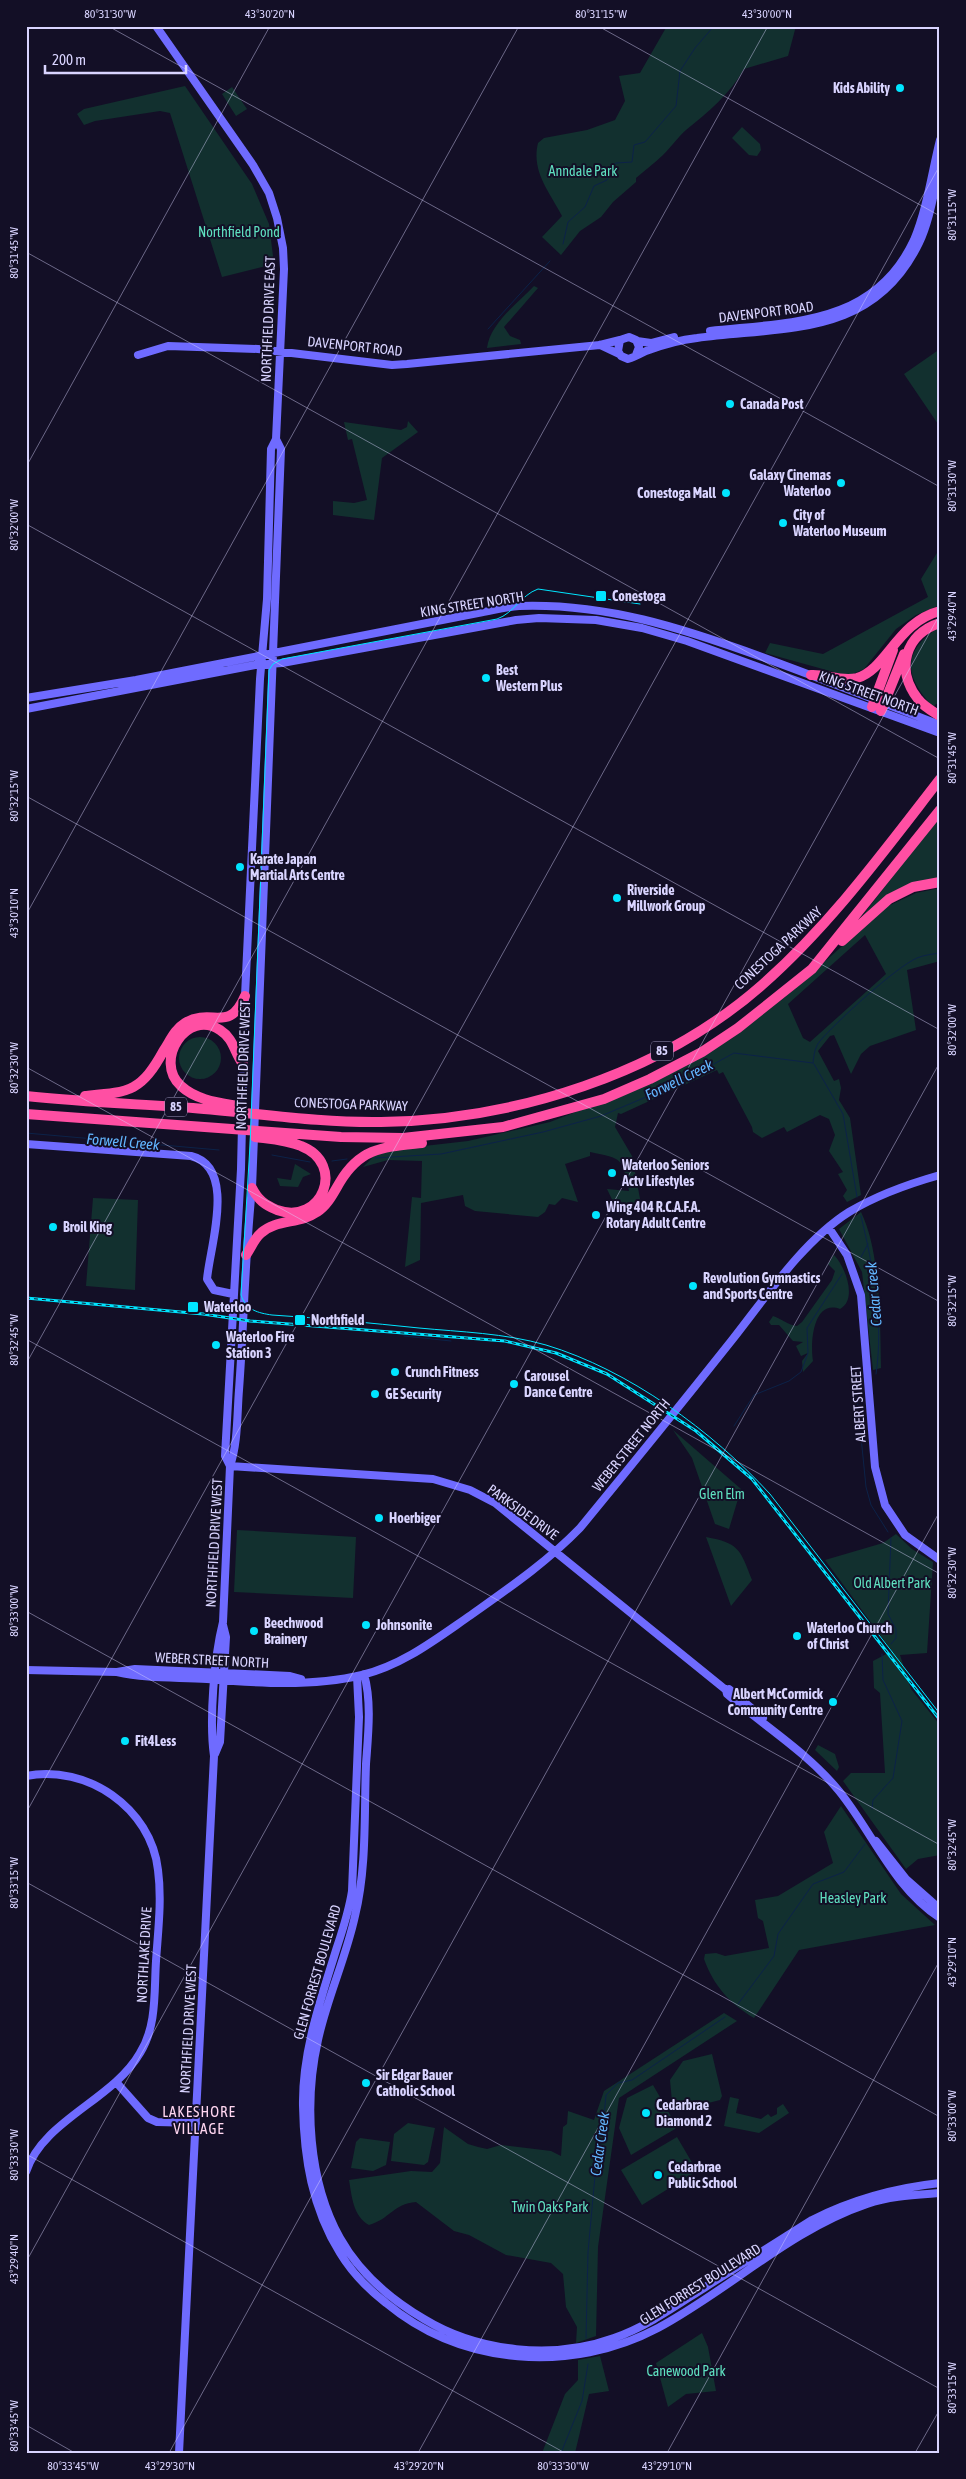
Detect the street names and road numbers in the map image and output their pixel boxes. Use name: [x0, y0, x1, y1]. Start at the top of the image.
street label: NORTHFIELD DRIVE EAST: [258, 256, 278, 382]
street label: DAVENPORT ROAD: [718, 298, 814, 326]
street label: DAVENPORT ROAD: [307, 333, 403, 359]
street label: KING STREET NORTH: [419, 588, 525, 620]
street label: KING STREET NORTH: [817, 668, 921, 718]
street label: CONESTOGA PARKWAY: [731, 903, 826, 993]
street label: NORTHFIELD DRIVE WEST: [233, 1000, 253, 1130]
road number: 85: [651, 1042, 673, 1060]
street label: CONESTOGA PARKWAY: [294, 1094, 409, 1114]
road number: 85: [165, 1098, 187, 1116]
street label: ALBERT STREET: [847, 1365, 869, 1443]
street label: WEBER STREET NORTH: [589, 1396, 673, 1494]
street label: NORTHFIELD DRIVE WEST: [203, 1478, 225, 1608]
street label: PARKSIDE DRIVE: [485, 1481, 561, 1543]
street label: WEBER STREET NORTH: [154, 1649, 270, 1671]
street label: GLEN FORREST BOULEVARD: [290, 1903, 344, 2041]
street label: NORTHLAKE DRIVE: [133, 1907, 155, 2003]
street label: NORTHFIELD DRIVE WEST: [177, 1964, 199, 2094]
street label: GLEN FORREST BOULEVARD: [637, 2240, 763, 2328]

